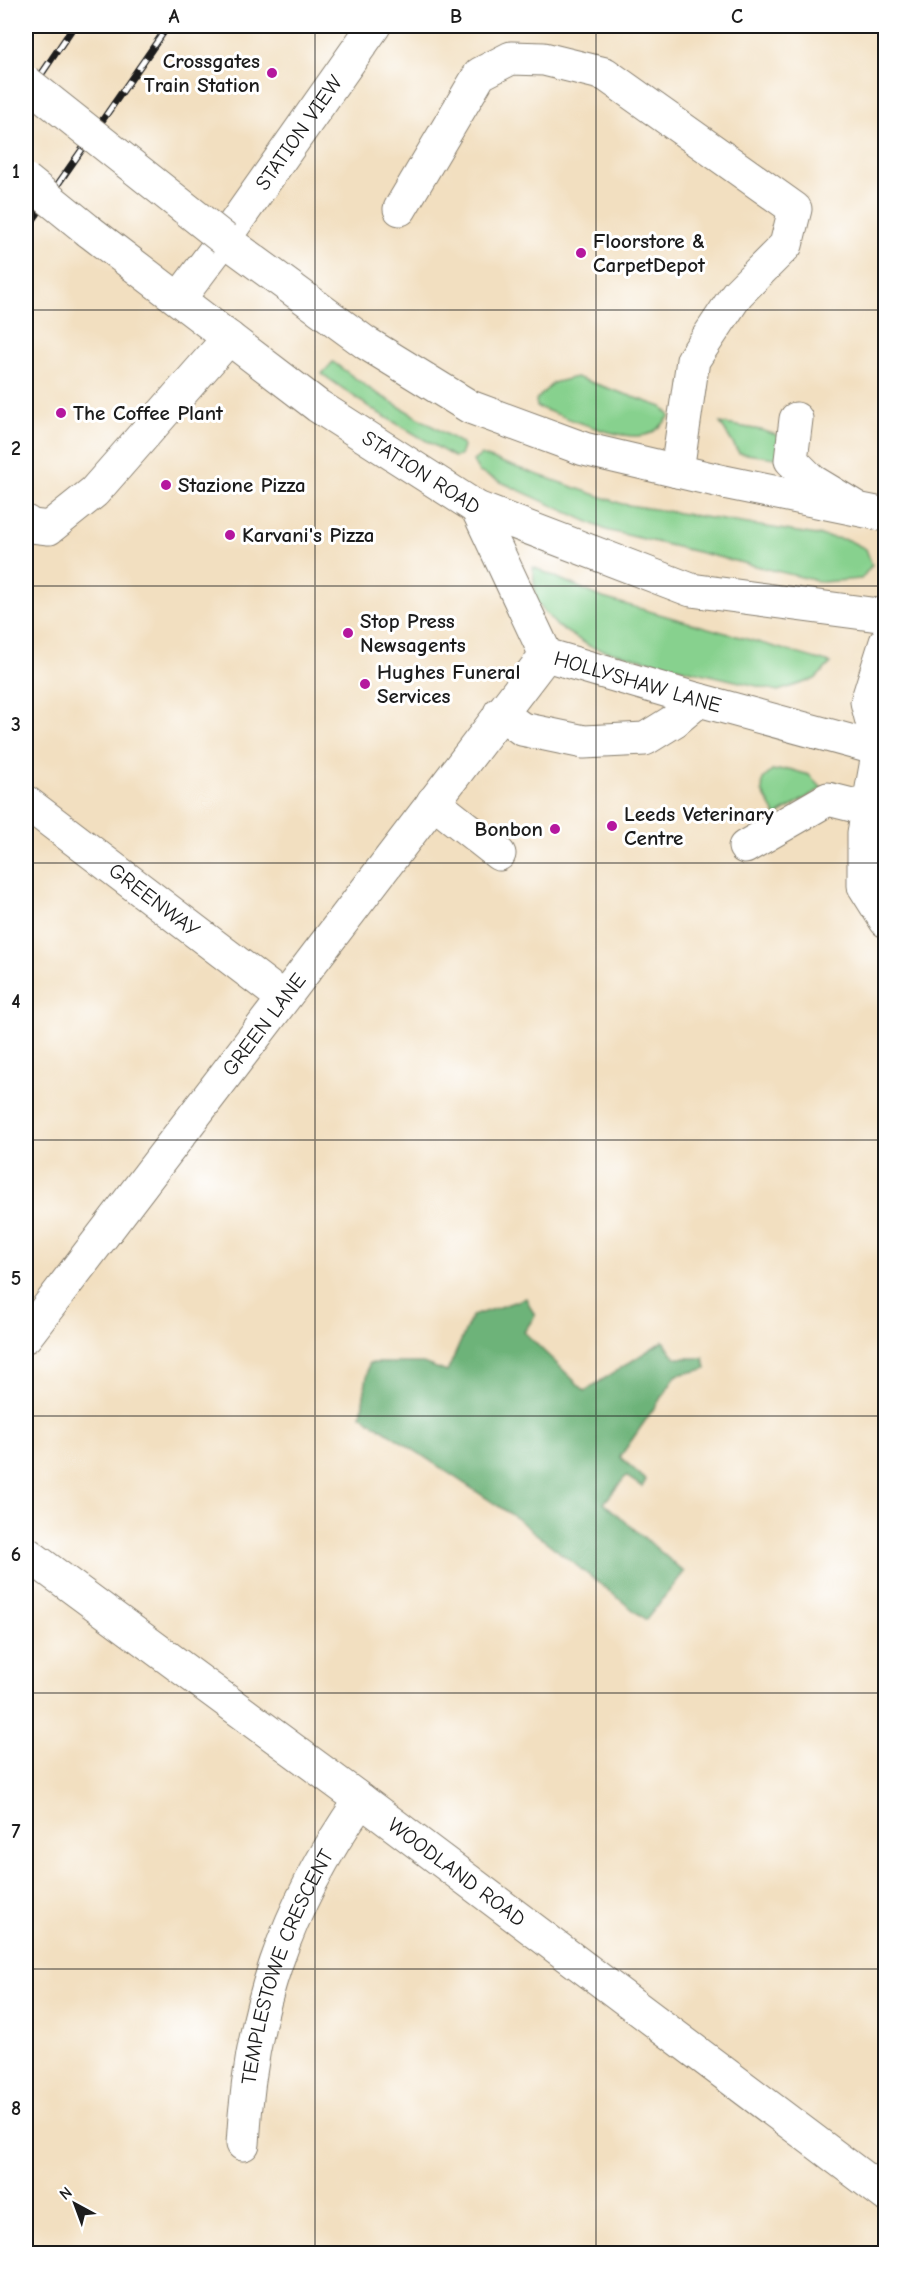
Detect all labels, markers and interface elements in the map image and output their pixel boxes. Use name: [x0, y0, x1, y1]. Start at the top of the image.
text: A: [168, 5, 180, 28]
text: B: [450, 5, 462, 28]
text: C: [731, 5, 743, 28]
place label: Crossgates Train Station: [144, 49, 260, 97]
marker: Crossgates Train Station: [265, 66, 279, 80]
street label: STATION VIEW: [250, 70, 348, 195]
text: 1: [12, 160, 20, 183]
place label: Floorstore & CarpetDepot: [593, 229, 706, 277]
marker: Floorstore & CarpetDepot: [574, 246, 588, 260]
place label: The Coffee Plant: [73, 401, 224, 425]
marker: The Coffee Plant: [54, 406, 68, 420]
street label: STATION ROAD: [358, 426, 485, 519]
text: 2: [11, 437, 21, 460]
place label: Stazione Pizza: [178, 473, 306, 497]
marker: Stazione Pizza: [159, 478, 173, 492]
place label: Karvani's Pizza: [242, 523, 374, 547]
marker: Karvani's Pizza: [223, 528, 237, 542]
place label: Stop Press Newsagents: [360, 609, 466, 657]
marker: Stop Press Newsagents: [341, 626, 355, 640]
street label: HOLLYSHAW LANE: [551, 646, 724, 718]
place label: Hughes Funeral Services: [377, 660, 520, 708]
marker: Hughes Funeral Services: [358, 677, 372, 691]
text: 3: [11, 713, 21, 736]
place label: Leeds Veterinary Centre: [624, 802, 774, 850]
place label: Bonbon: [475, 817, 543, 841]
marker: Leeds Veterinary Centre: [605, 819, 619, 833]
marker: Bonbon: [548, 822, 562, 836]
street label: GREENWAY: [104, 858, 205, 942]
street label: GREEN LANE: [217, 968, 311, 1081]
text: 4: [11, 990, 21, 1013]
text: 5: [11, 1267, 21, 1290]
text: 6: [11, 1543, 21, 1566]
street label: WOODLAND ROAD: [383, 1813, 530, 1931]
text: 7: [12, 1820, 21, 1843]
street label: TEMPLESTOWE CRESCENT: [236, 1845, 338, 2086]
text: 8: [11, 2097, 21, 2120]
north arrow: [45, 2174, 105, 2234]
text: N: [56, 2183, 76, 2204]

